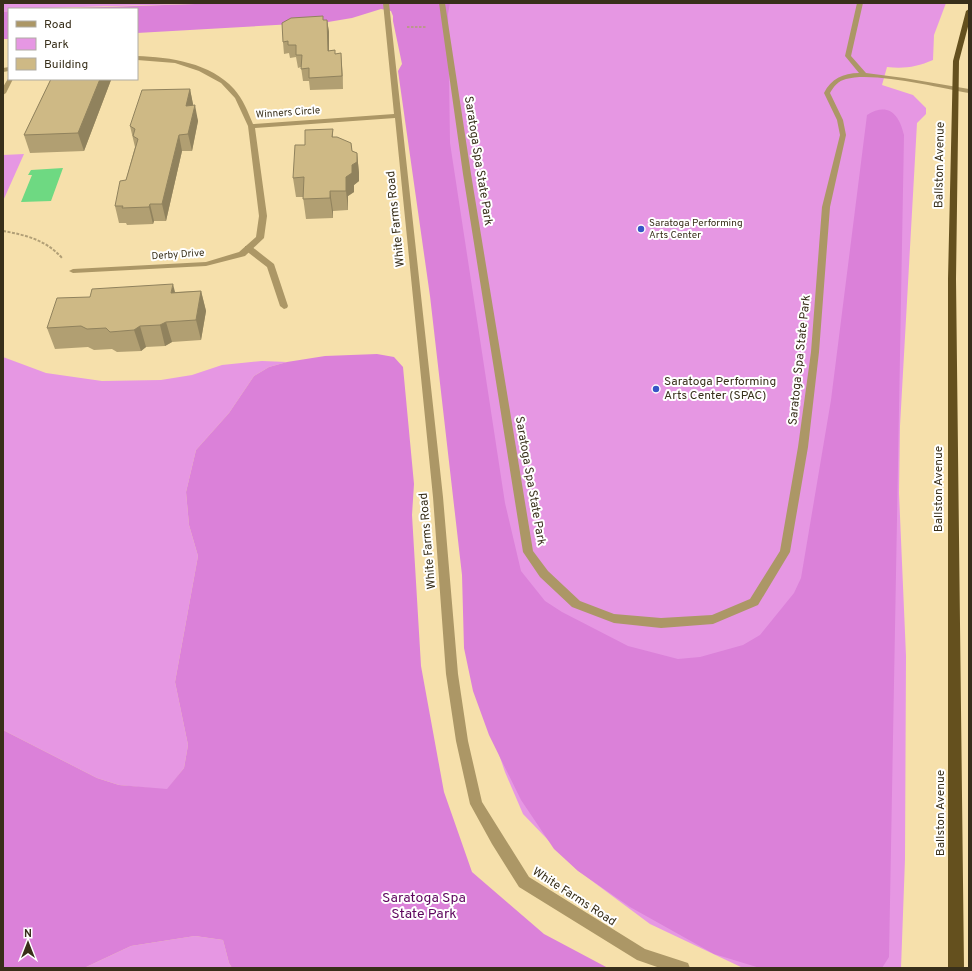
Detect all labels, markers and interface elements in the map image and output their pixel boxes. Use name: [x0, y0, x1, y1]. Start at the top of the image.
legend: [8, 8, 138, 80]
text: Road: [44, 17, 72, 33]
text: Park: [44, 37, 69, 53]
text: Building: [44, 57, 88, 73]
street label: Saratoga Spa State Park: [460, 95, 496, 227]
street label: Winners Circle: [255, 104, 321, 122]
street label: Ballston Avenue: [931, 122, 949, 208]
street label: White Farms Road: [383, 170, 409, 268]
place label: Saratoga Performing Arts Center: [649, 217, 743, 242]
marker: Saratoga Performing Arts Center: [636, 224, 646, 234]
street label: Derby Drive: [151, 247, 205, 263]
street label: Saratoga Spa State Park: [785, 294, 815, 426]
place label: Saratoga Performing Arts Center (SPAC): [664, 374, 776, 404]
marker: Saratoga Performing Arts Center (SPAC): [651, 384, 661, 394]
street label: Saratoga Spa State Park: [511, 415, 549, 547]
street label: Ballston Avenue: [931, 446, 947, 532]
street label: White Farms Road: [416, 492, 440, 590]
street label: Ballston Avenue: [933, 770, 949, 856]
street label: White Farms Road: [529, 864, 619, 930]
park label: Saratoga Spa State Park: [382, 890, 466, 923]
north arrow: [8, 923, 48, 963]
text: N: [24, 927, 32, 941]

